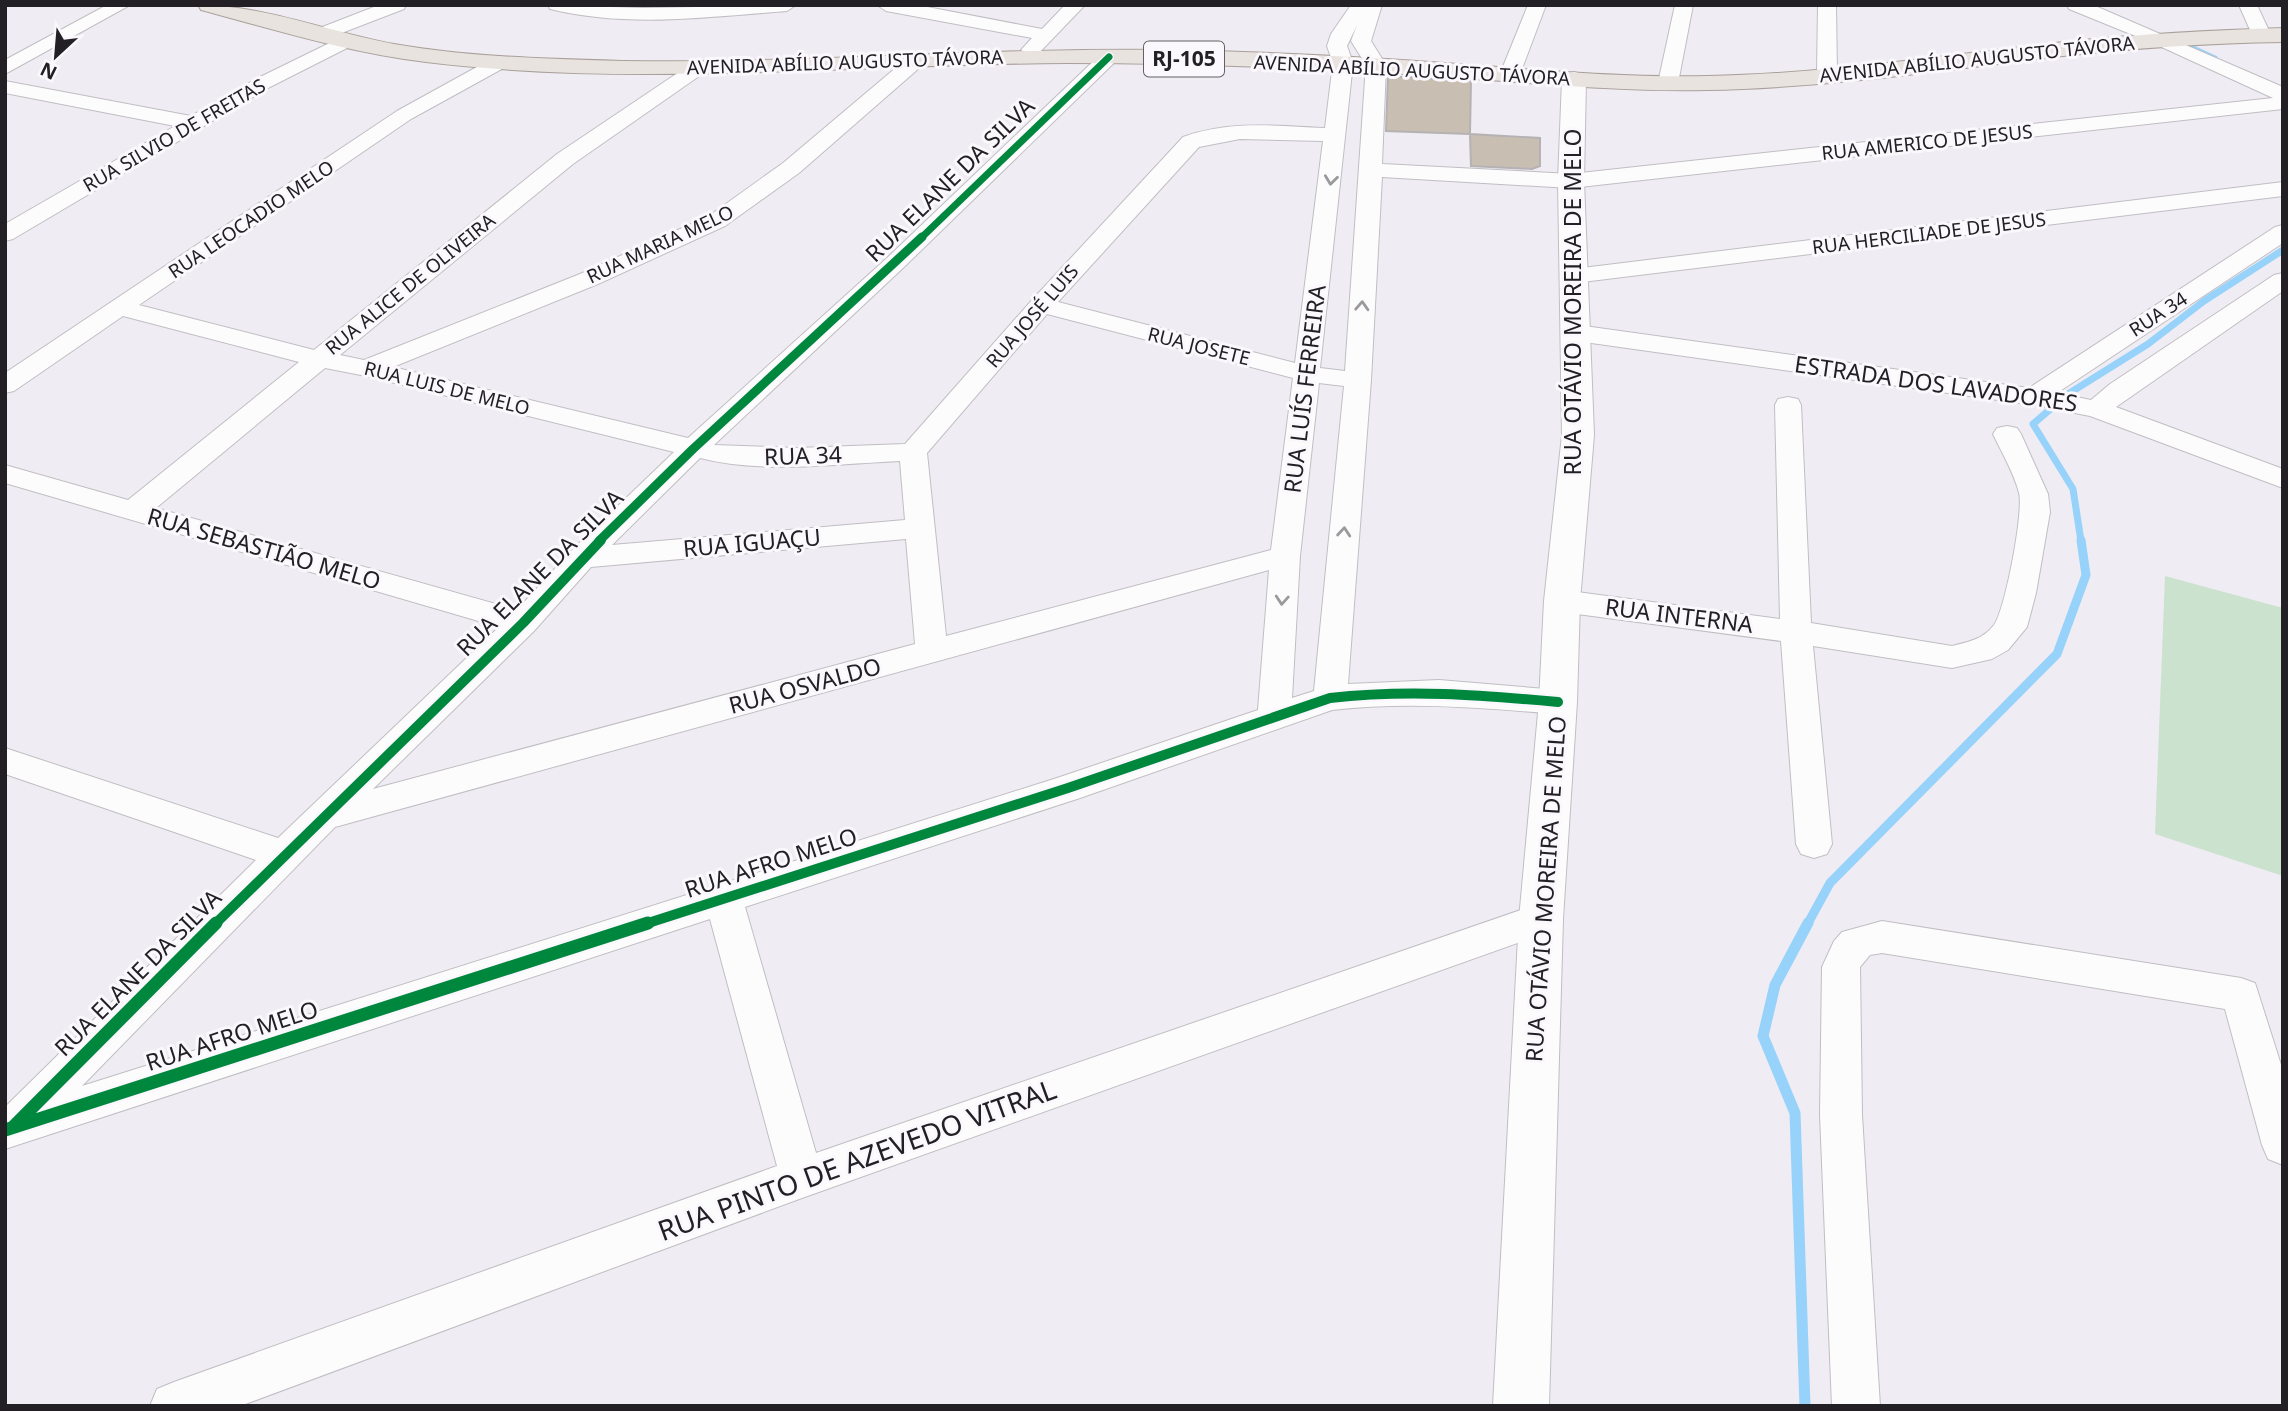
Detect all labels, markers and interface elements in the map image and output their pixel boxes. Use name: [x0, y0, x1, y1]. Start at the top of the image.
north arrow: [21, 21, 91, 91]
street label: AVENIDA ABÍLIO AUGUSTO TÁVORA: [1818, 29, 2137, 88]
road number: RJ-105: [1144, 42, 1224, 76]
street label: AVENIDA ABÍLIO AUGUSTO TÁVORA: [686, 43, 1005, 81]
street label: AVENIDA ABÍLIO AUGUSTO TÁVORA: [1253, 49, 1572, 91]
text: N: [36, 56, 61, 86]
street label: RUA SILVIO DE FREITAS: [78, 72, 270, 198]
street label: RUA ELANE DA SILVA: [858, 90, 1041, 269]
street label: RUA AMERICO DE JESUS: [1820, 118, 2034, 166]
street label: RUA OTÁVIO MOREIRA DE MELO: [1556, 129, 1588, 475]
street label: RUA LEOCADIO MELO: [163, 154, 339, 284]
one-way arrow: [1323, 174, 1338, 186]
street label: RUA MARIA MELO: [582, 199, 738, 289]
street label: RUA HERCILIADE DE JESUS: [1811, 206, 2047, 260]
street label: RUA ALICE DE OLIVEIRA: [320, 207, 501, 361]
street label: RUA JOSÉ LUIS: [980, 259, 1084, 373]
street label: RUA LUÍS FERREIRA: [1275, 283, 1333, 495]
street label: RUA 34: [2124, 286, 2192, 342]
one-way arrow: [1355, 300, 1370, 311]
street label: RUA JOSETE: [1145, 321, 1253, 371]
street label: ESTRADA DOS LAVADORES: [1793, 347, 2080, 419]
street label: RUA LUIS DE MELO: [362, 355, 532, 421]
street label: RUA 34: [763, 438, 842, 472]
street label: RUA ELANE DA SILVA: [449, 482, 630, 663]
street label: RUA SEBASTIÃO MELO: [144, 499, 385, 597]
street label: RUA IGUAÇU: [682, 520, 822, 564]
one-way arrow: [1336, 527, 1351, 538]
street label: RUA INTERNA: [1603, 590, 1755, 640]
one-way arrow: [1275, 595, 1290, 606]
street label: RUA OSVALDO: [725, 649, 884, 721]
street label: RUA OTÁVIO MOREIRA DE MELO: [1517, 715, 1573, 1063]
street label: RUA AFRO MELO: [680, 819, 861, 905]
street label: RUA ELANE DA SILVA: [47, 882, 228, 1063]
street label: RUA AFRO MELO: [141, 992, 322, 1078]
street label: RUA PINTO DE AZEVEDO VITRAL: [652, 1069, 1061, 1249]

